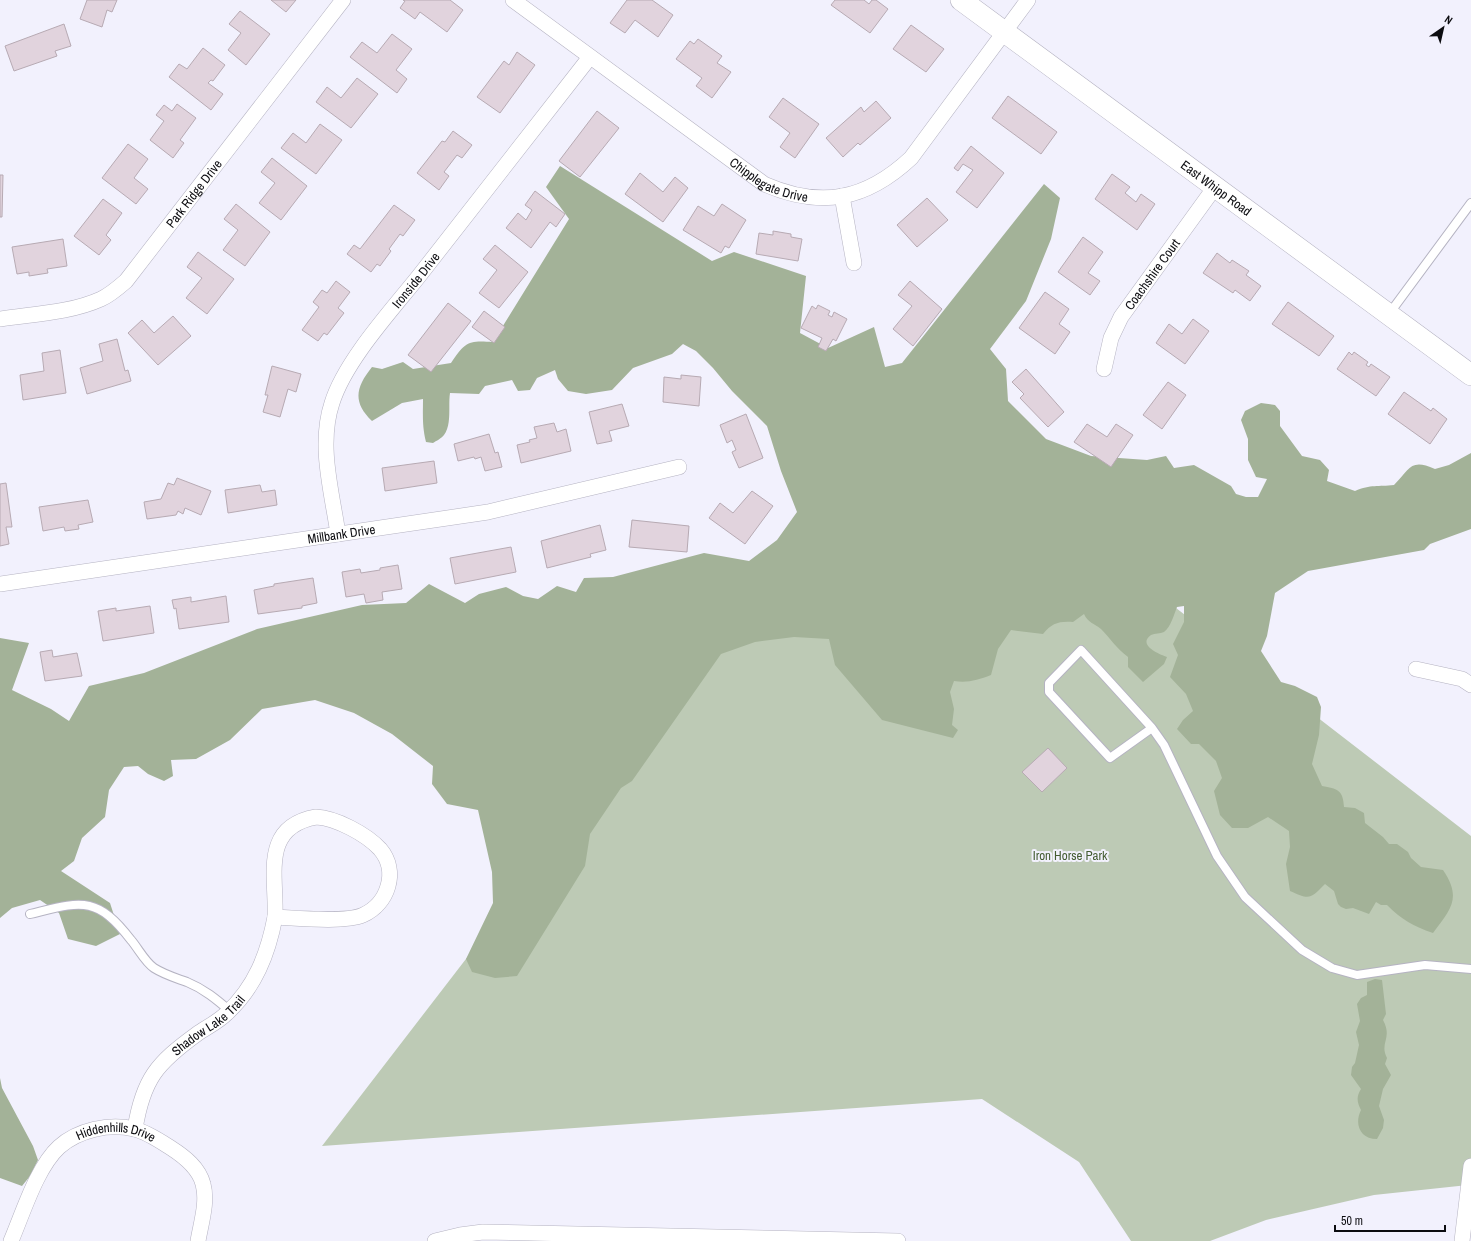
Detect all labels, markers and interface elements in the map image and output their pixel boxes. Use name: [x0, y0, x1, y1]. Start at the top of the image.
north arrow: [1423, 8, 1463, 48]
text: N: [1442, 12, 1455, 27]
street label: Chipplegate Drive: [727, 153, 809, 205]
street label: Park Ridge Drive: [162, 156, 225, 231]
street label: East Whipp Road: [1178, 156, 1255, 219]
street label: Coachshire Court: [1121, 235, 1183, 313]
street label: Ironside Drive: [388, 248, 443, 311]
street label: Millbank Drive: [306, 520, 376, 547]
park label: Iron Horse Park: [1033, 847, 1108, 864]
street label: Shadow Lake Trail: [168, 992, 248, 1059]
street label: Hiddenhills Drive: [73, 1118, 159, 1145]
scale bar: [1335, 1207, 1445, 1233]
text: 50 m: [1341, 1213, 1363, 1229]

